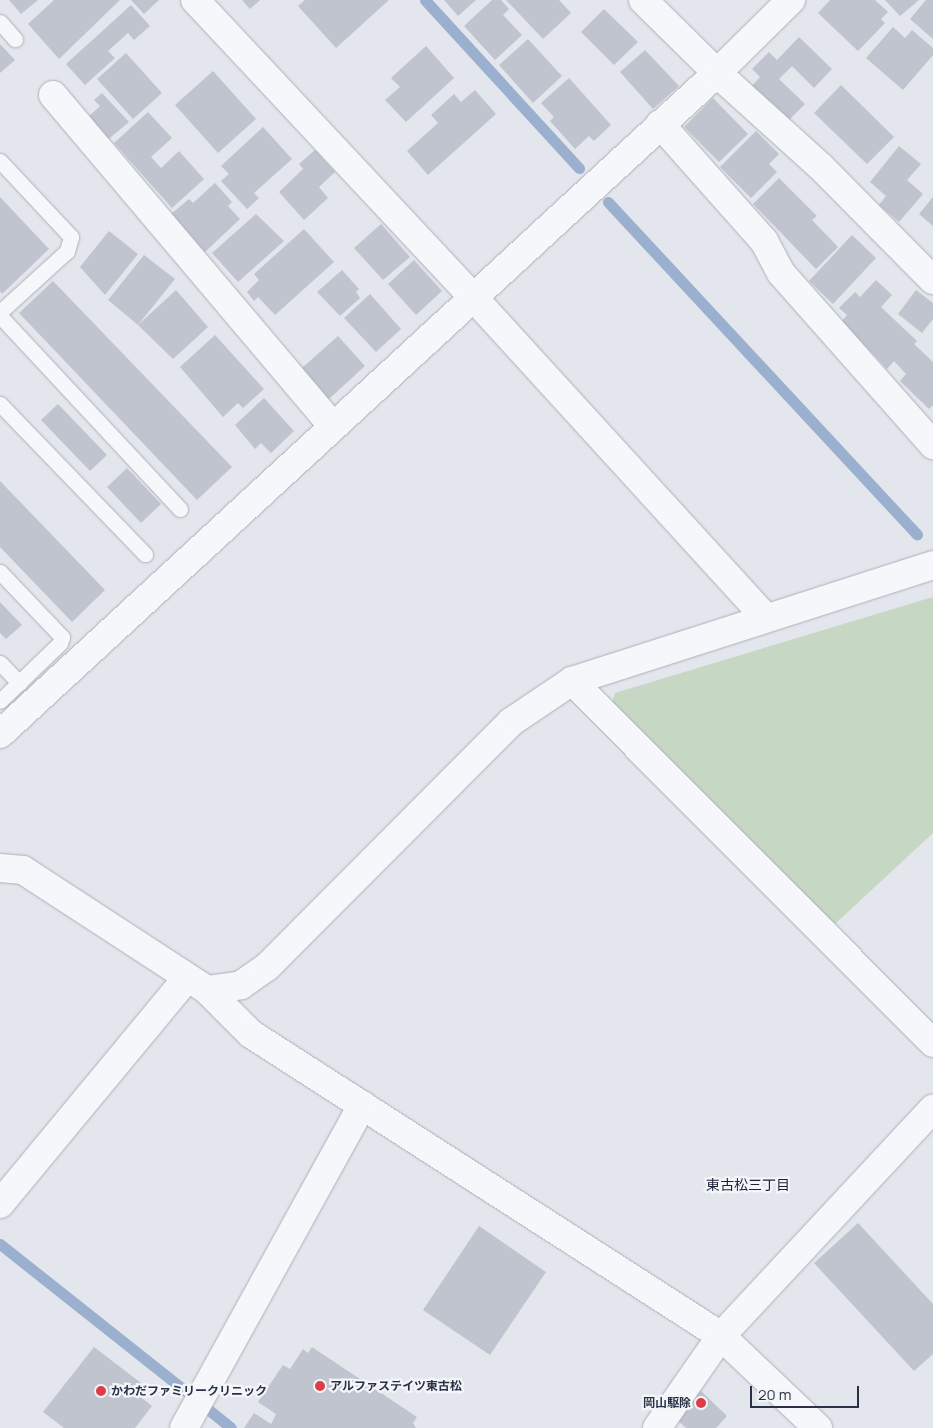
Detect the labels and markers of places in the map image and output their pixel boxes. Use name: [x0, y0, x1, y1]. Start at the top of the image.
place label: アルファステイツ東古松: [330, 1379, 462, 1393]
marker: アルファステイツ東古松: [314, 1380, 326, 1392]
place label: かわだファミリークリニック: [111, 1384, 267, 1398]
marker: かわだファミリークリニック: [95, 1385, 107, 1397]
place label: 岡山駆除: [643, 1396, 691, 1410]
marker: 岡山駆除: [695, 1397, 707, 1409]

